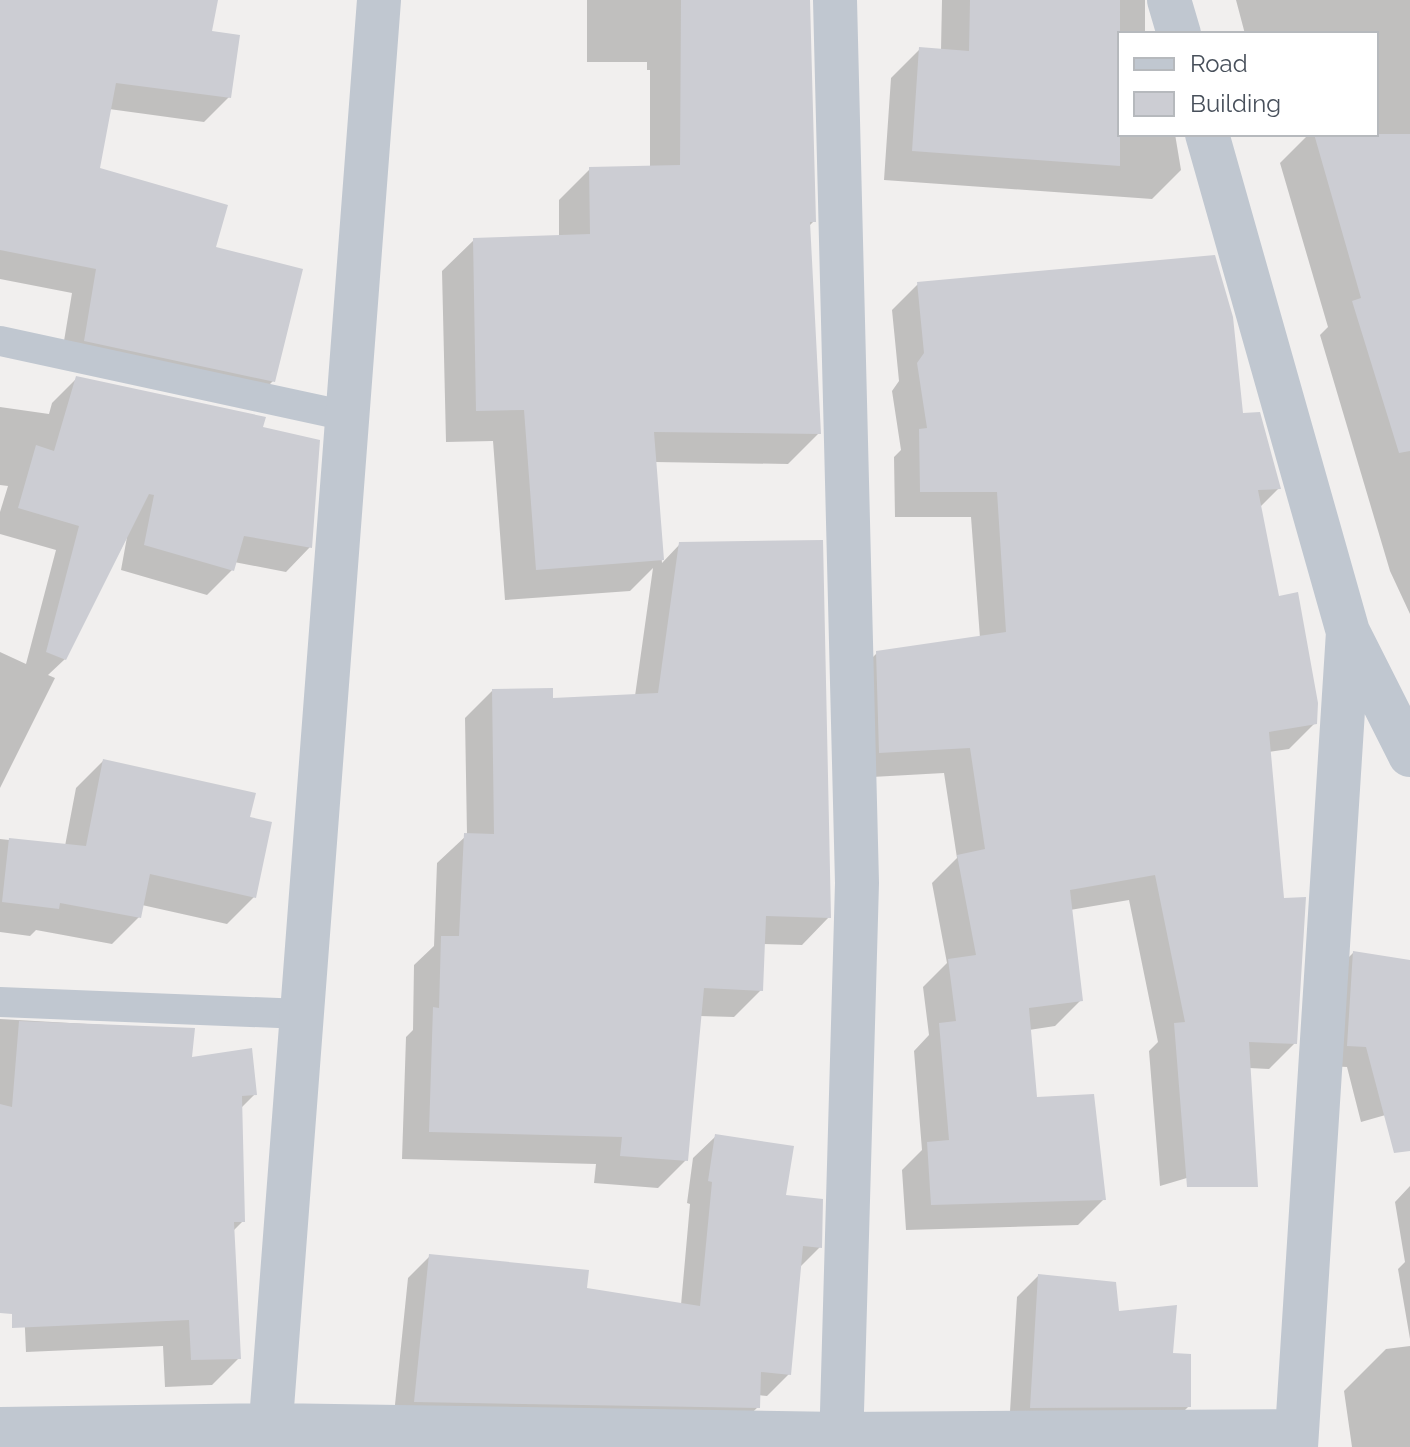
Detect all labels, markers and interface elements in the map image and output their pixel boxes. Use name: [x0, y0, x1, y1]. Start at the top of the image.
legend: [1118, 32, 1378, 136]
text: Road: [1190, 49, 1248, 78]
text: Building: [1190, 89, 1281, 118]

